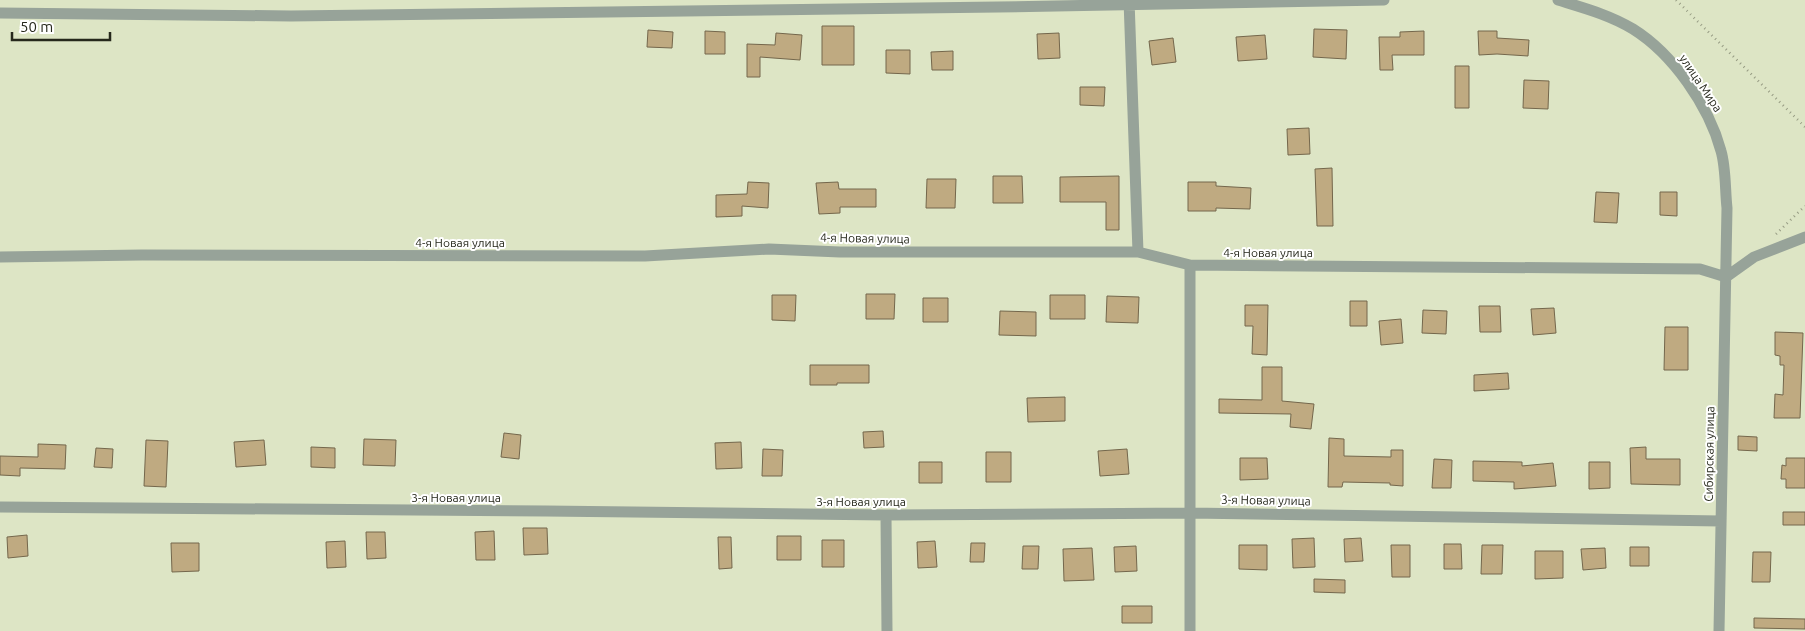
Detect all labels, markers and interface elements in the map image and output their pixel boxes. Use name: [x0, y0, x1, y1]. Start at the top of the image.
scale bar: [12, 10, 110, 42]
text: 50 m: [20, 18, 53, 35]
street label: улица Мира: [1677, 52, 1725, 114]
street label: 4-я Новая улица: [820, 231, 910, 245]
street label: 4-я Новая улица: [415, 236, 505, 249]
street label: 4-я Новая улица: [1223, 246, 1313, 259]
street label: Сибирская улица: [1702, 406, 1716, 502]
street label: 3-я Новая улица: [411, 491, 501, 504]
street label: 3-я Новая улица: [1221, 493, 1311, 507]
street label: 3-я Новая улица: [816, 495, 906, 508]

